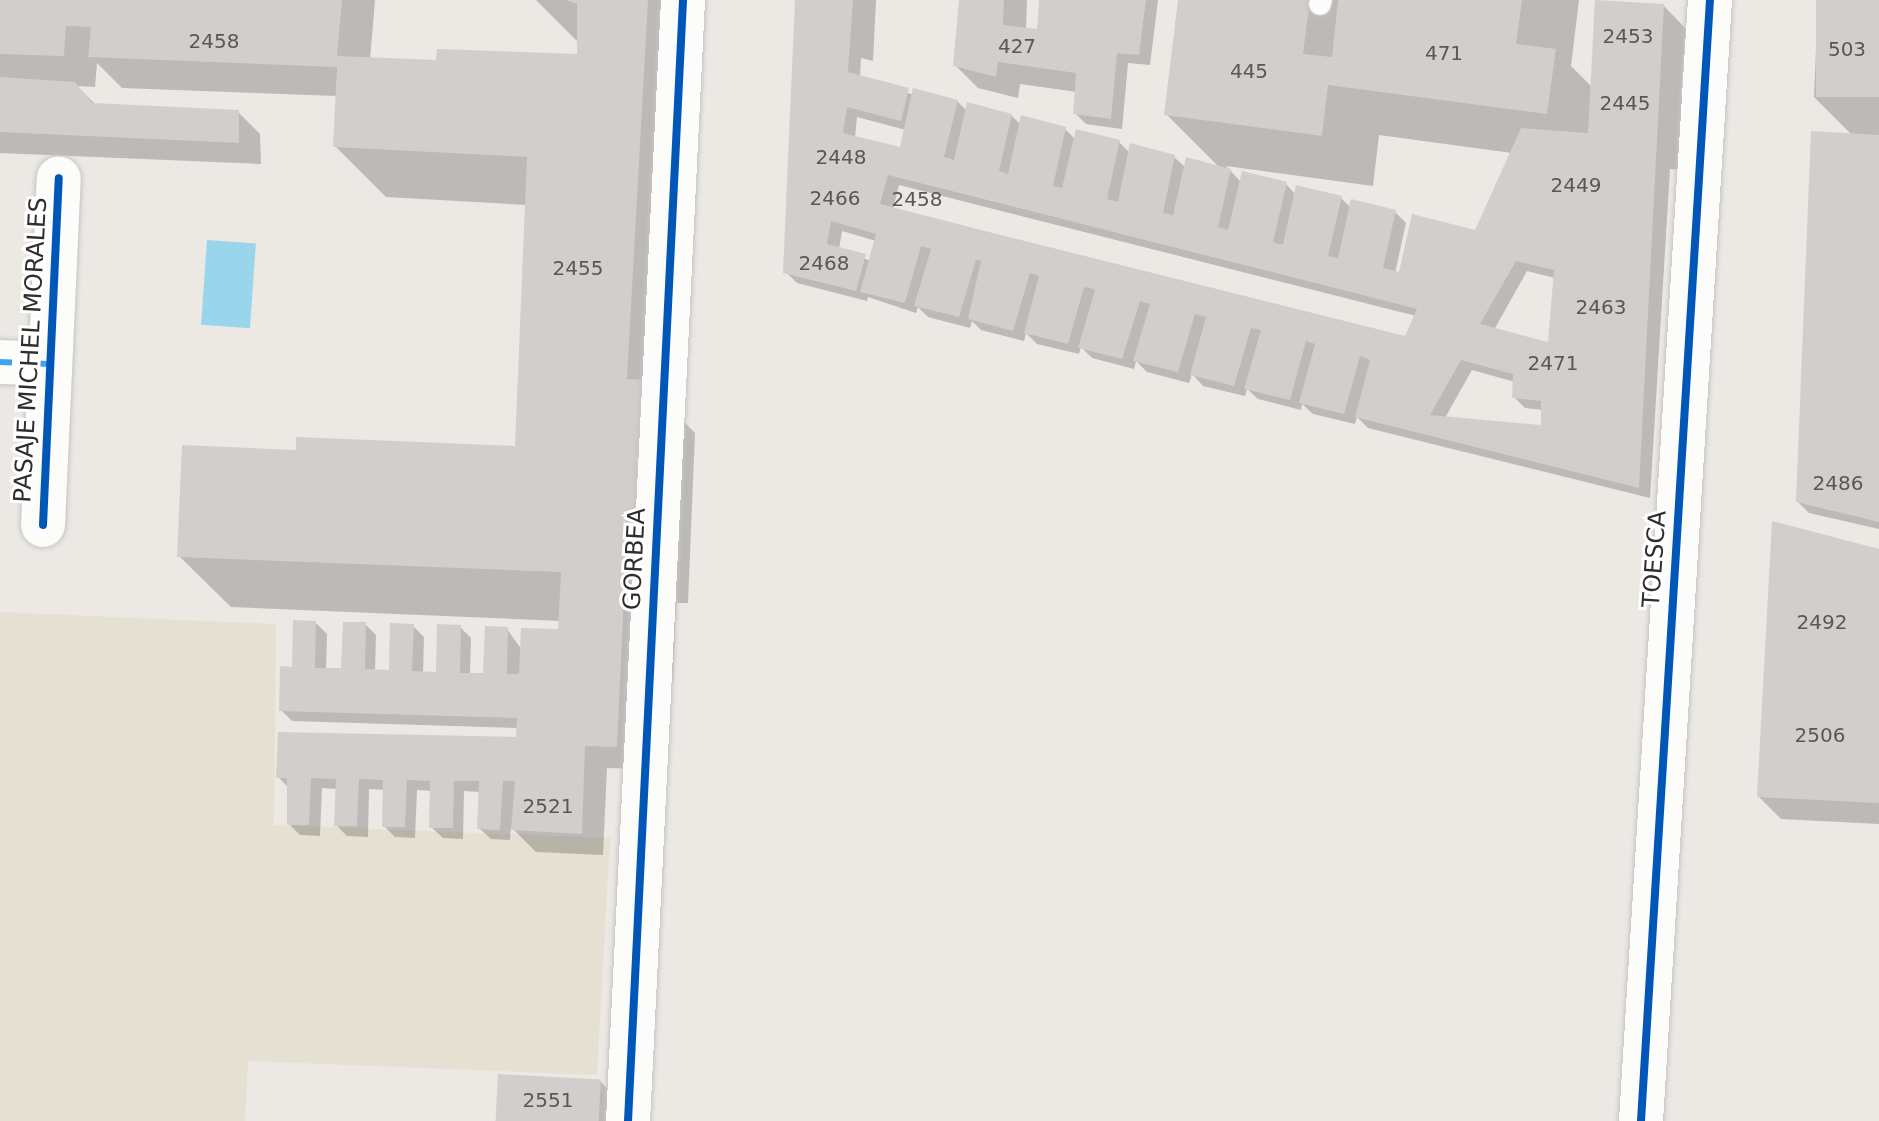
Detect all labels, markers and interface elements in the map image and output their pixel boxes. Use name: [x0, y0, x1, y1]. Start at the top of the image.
house number: 2453: [1603, 24, 1653, 48]
house number: 2458: [189, 29, 239, 53]
house number: 427: [998, 34, 1036, 58]
house number: 503: [1828, 37, 1866, 61]
house number: 471: [1425, 41, 1463, 65]
house number: 445: [1230, 59, 1268, 83]
house number: 2445: [1600, 91, 1650, 115]
house number: 2448: [816, 145, 866, 169]
house number: 2449: [1551, 173, 1601, 197]
house number: 2466: [810, 186, 860, 210]
house number: 2458: [892, 187, 942, 211]
street label: PASAJE MICHEL MORALES: [9, 197, 53, 503]
house number: 2468: [799, 251, 849, 275]
house number: 2455: [553, 256, 603, 280]
house number: 2463: [1576, 295, 1626, 319]
house number: 2471: [1528, 351, 1578, 375]
house number: 2486: [1813, 471, 1863, 495]
street label: GORBEA: [618, 507, 652, 611]
street label: TOESCA: [1637, 510, 1673, 608]
house number: 2492: [1797, 610, 1847, 634]
house number: 2506: [1795, 723, 1845, 747]
house number: 2521: [523, 794, 573, 818]
house number: 2551: [523, 1088, 573, 1112]

